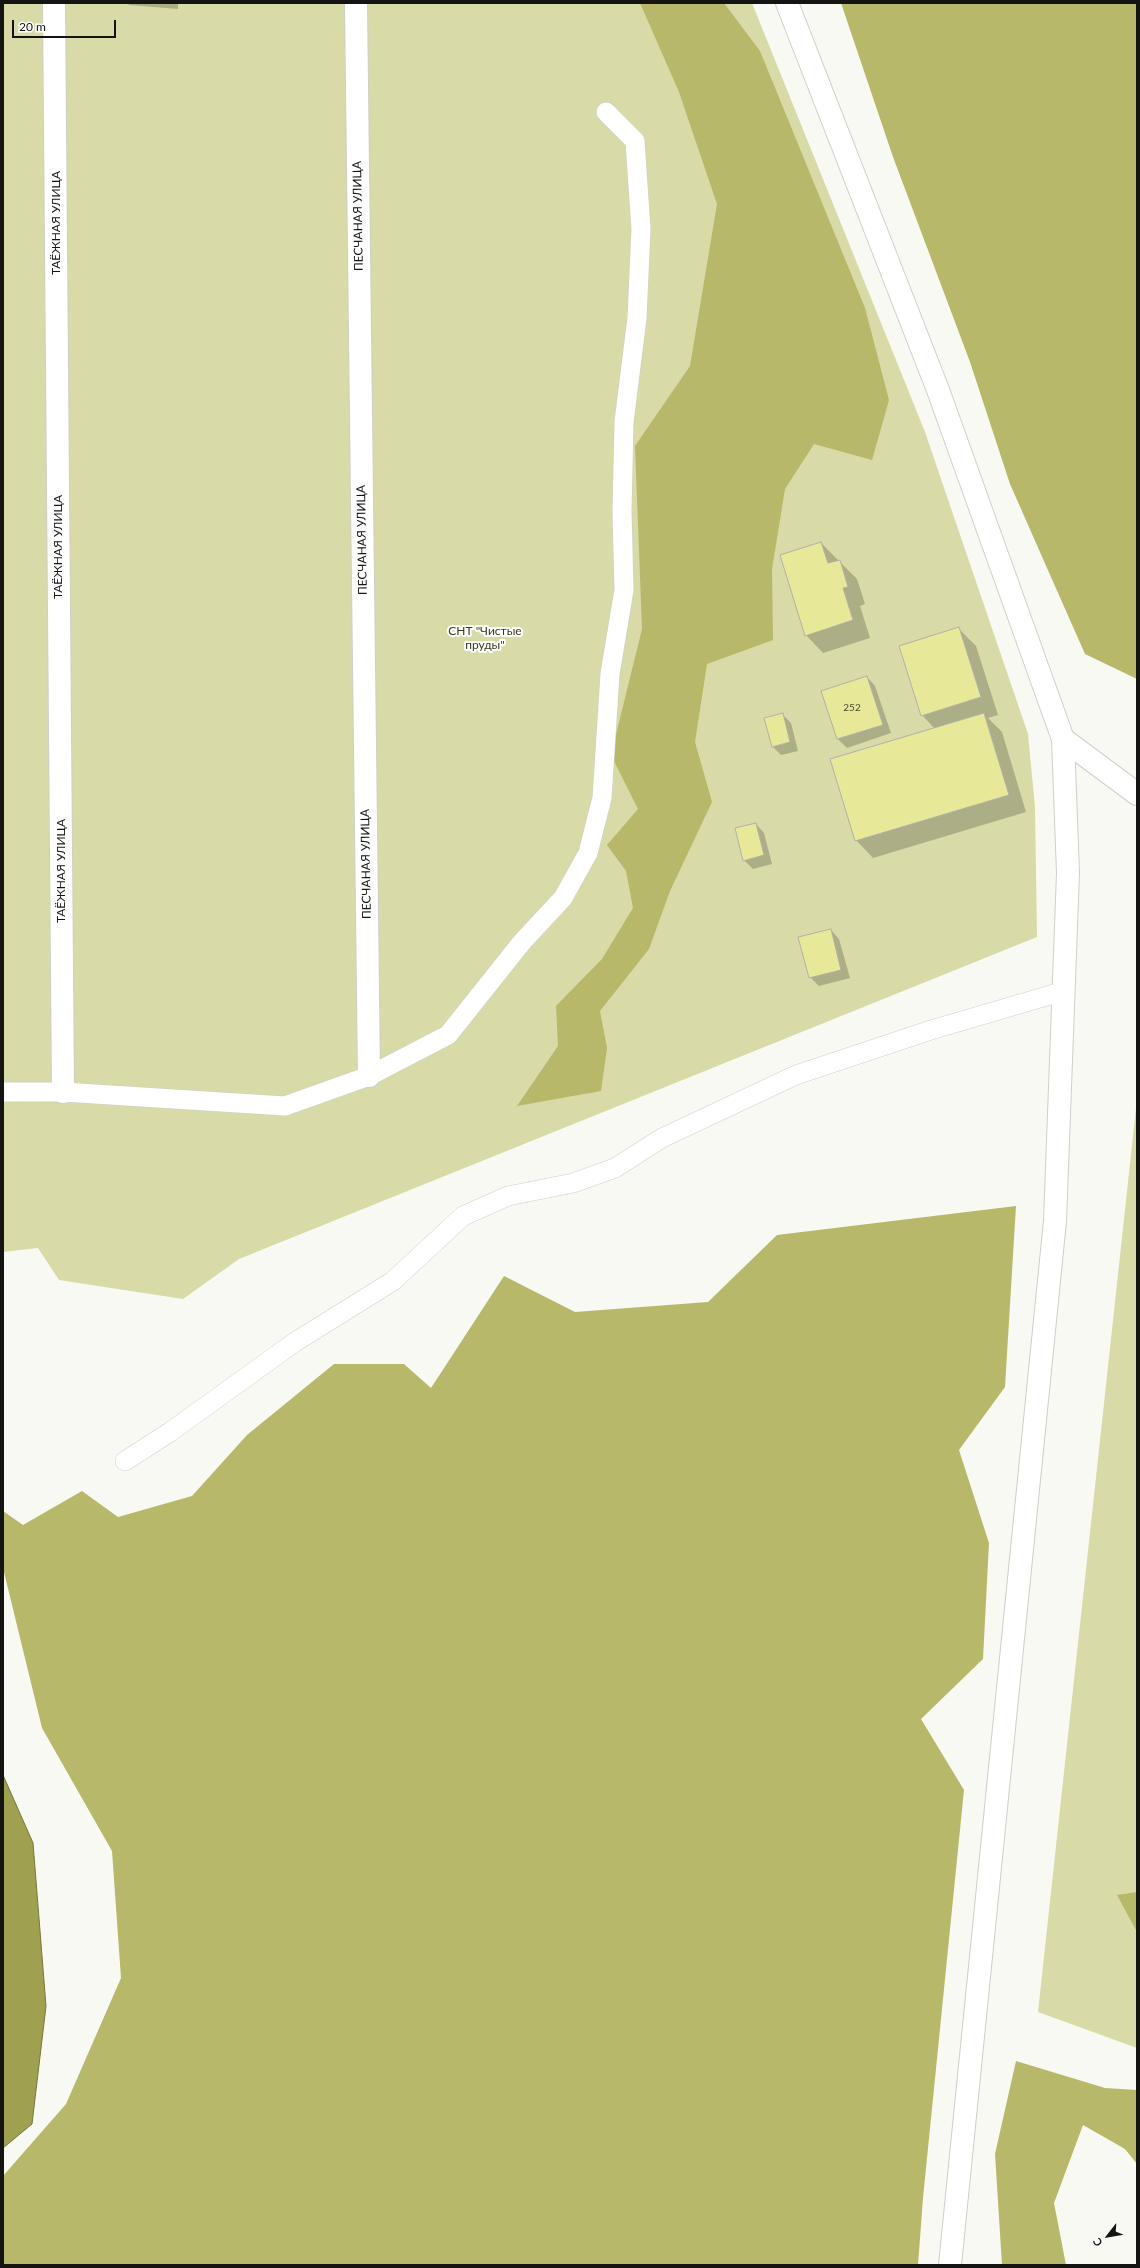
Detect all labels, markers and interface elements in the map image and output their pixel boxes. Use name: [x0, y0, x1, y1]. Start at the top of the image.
scale bar: [14, 12, 118, 38]
text: 20 m: [19, 19, 46, 34]
street label: ПЕСЧАНАЯ УЛИЦА: [350, 161, 366, 271]
street label: ТАЁЖНАЯ УЛИЦА: [49, 171, 63, 275]
street label: ПЕСЧАНАЯ УЛИЦА: [354, 485, 370, 595]
street label: ТАЁЖНАЯ УЛИЦА: [51, 495, 65, 599]
park label: СНТ "Чистые пруды": [448, 624, 522, 652]
house number: 252: [843, 702, 861, 714]
street label: ПЕСЧАНАЯ УЛИЦА: [358, 809, 374, 919]
street label: ТАЁЖНАЯ УЛИЦА: [54, 819, 68, 923]
north arrow: [1088, 2216, 1128, 2256]
text: С: [1090, 2236, 1105, 2249]

